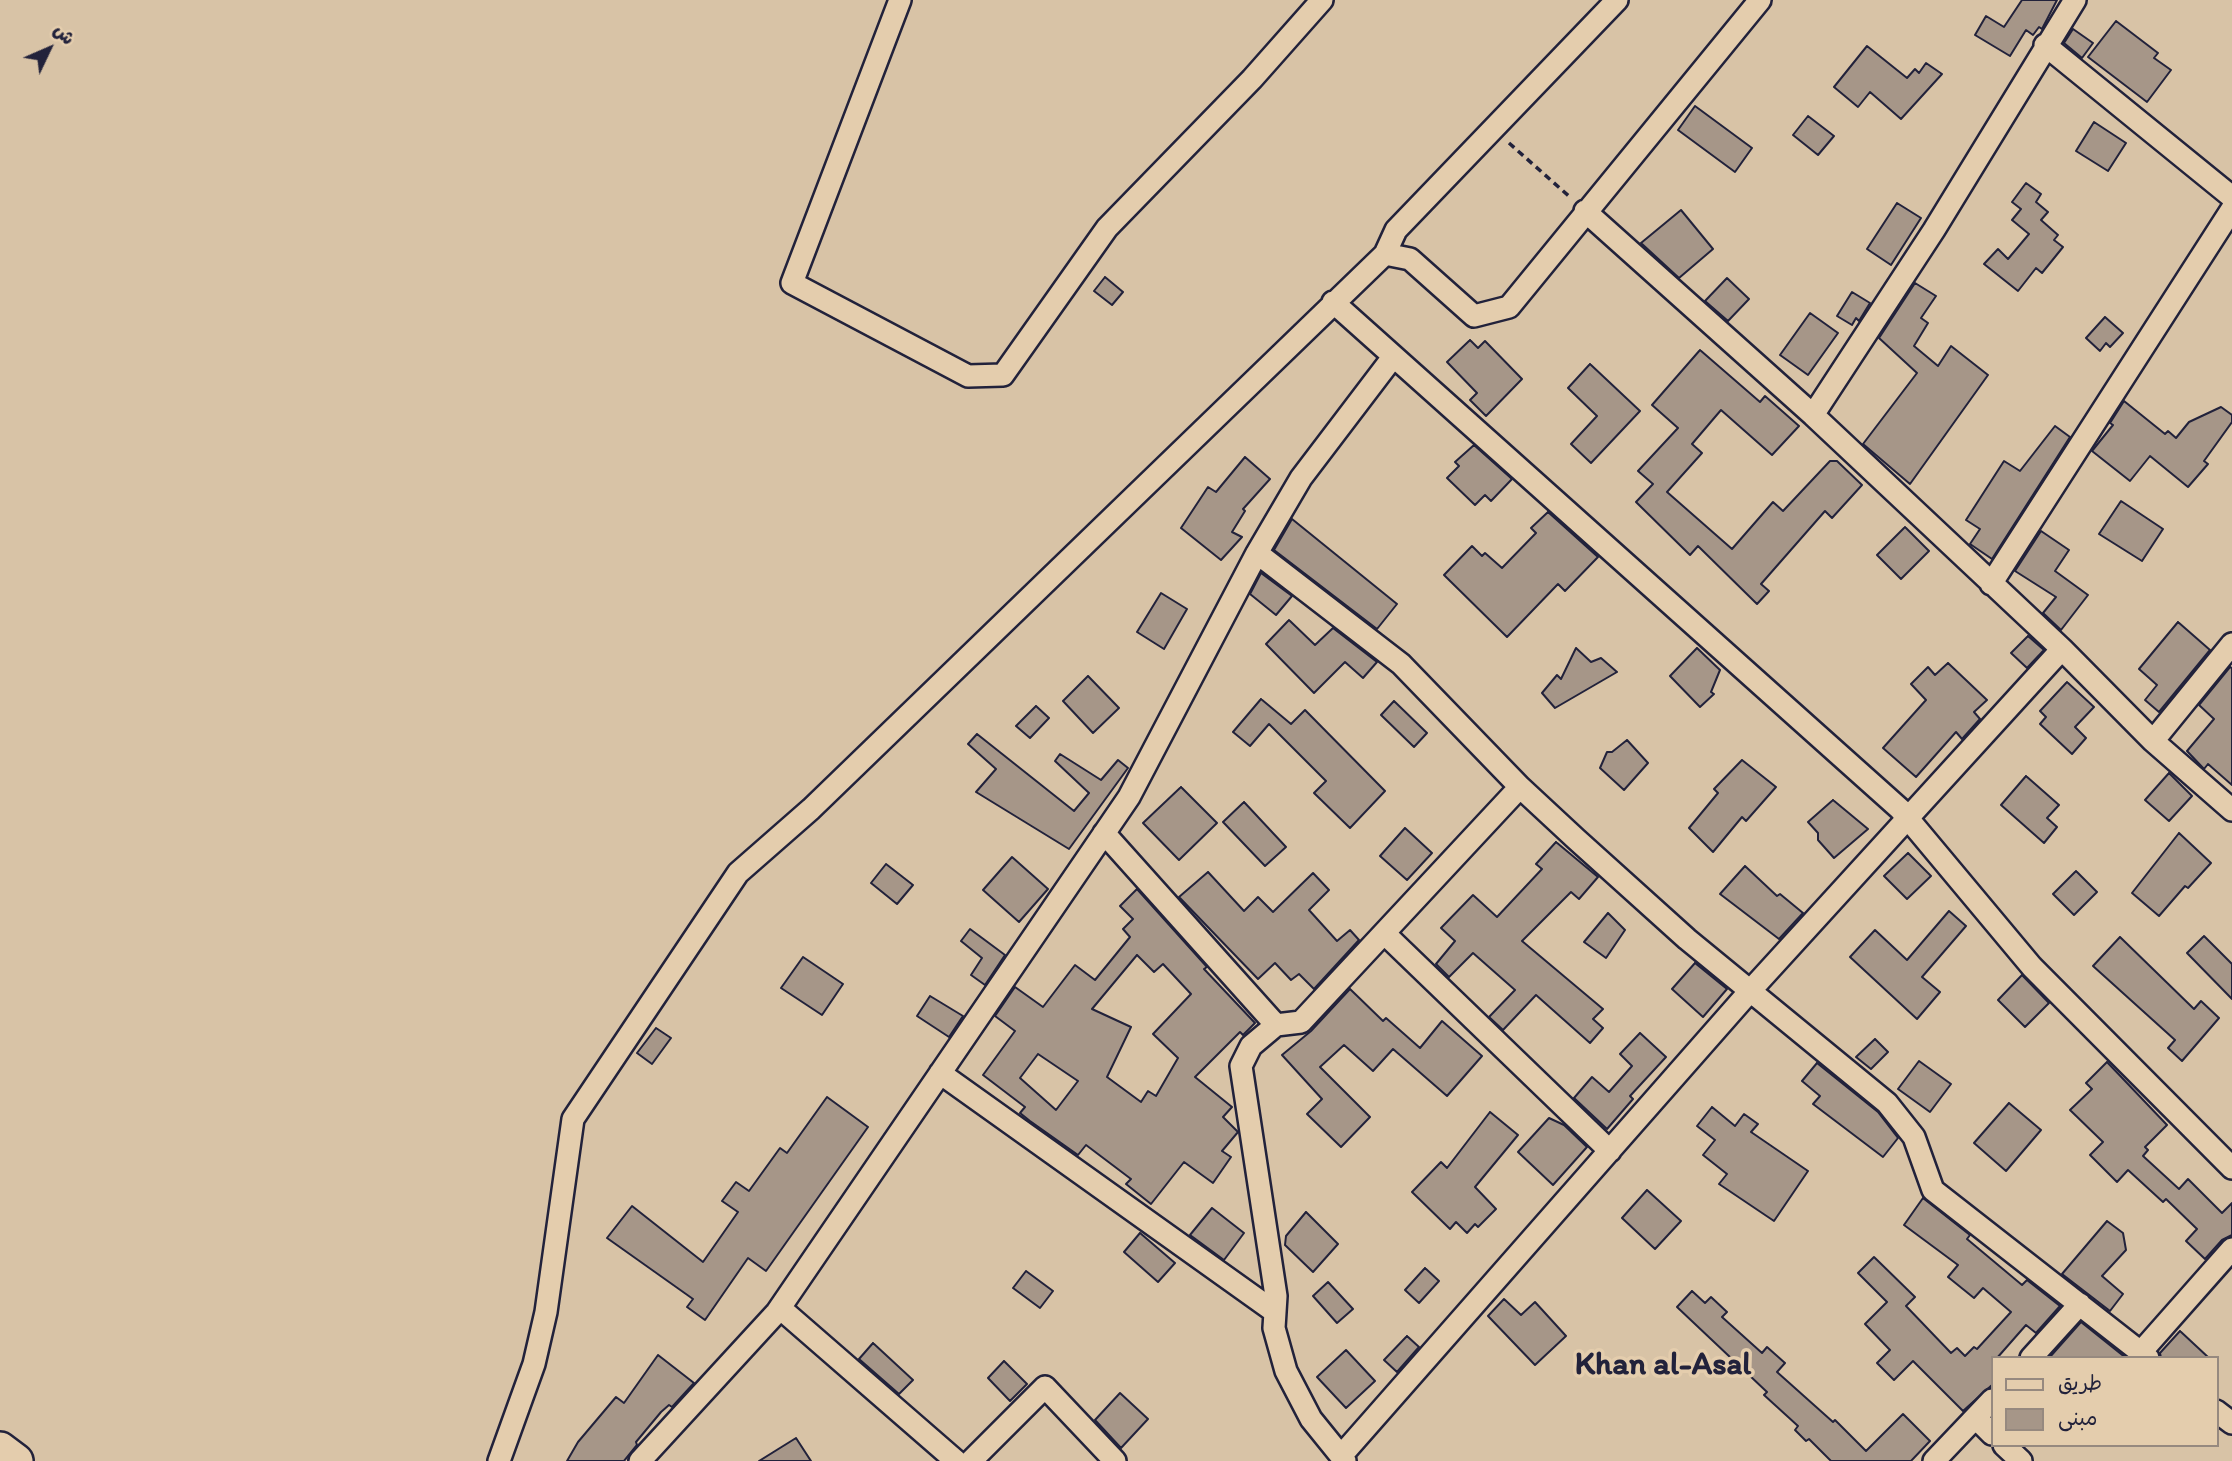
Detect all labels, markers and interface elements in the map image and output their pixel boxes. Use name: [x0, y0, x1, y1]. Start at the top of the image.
north arrow: [14, 14, 84, 84]
text: ش: [49, 19, 80, 50]
district label: Khan al-Asal: [1575, 1347, 1751, 1385]
legend: [1990, 1356, 2218, 1447]
text: طريق: [2058, 1370, 2102, 1395]
text: مبنى: [2058, 1405, 2097, 1430]

